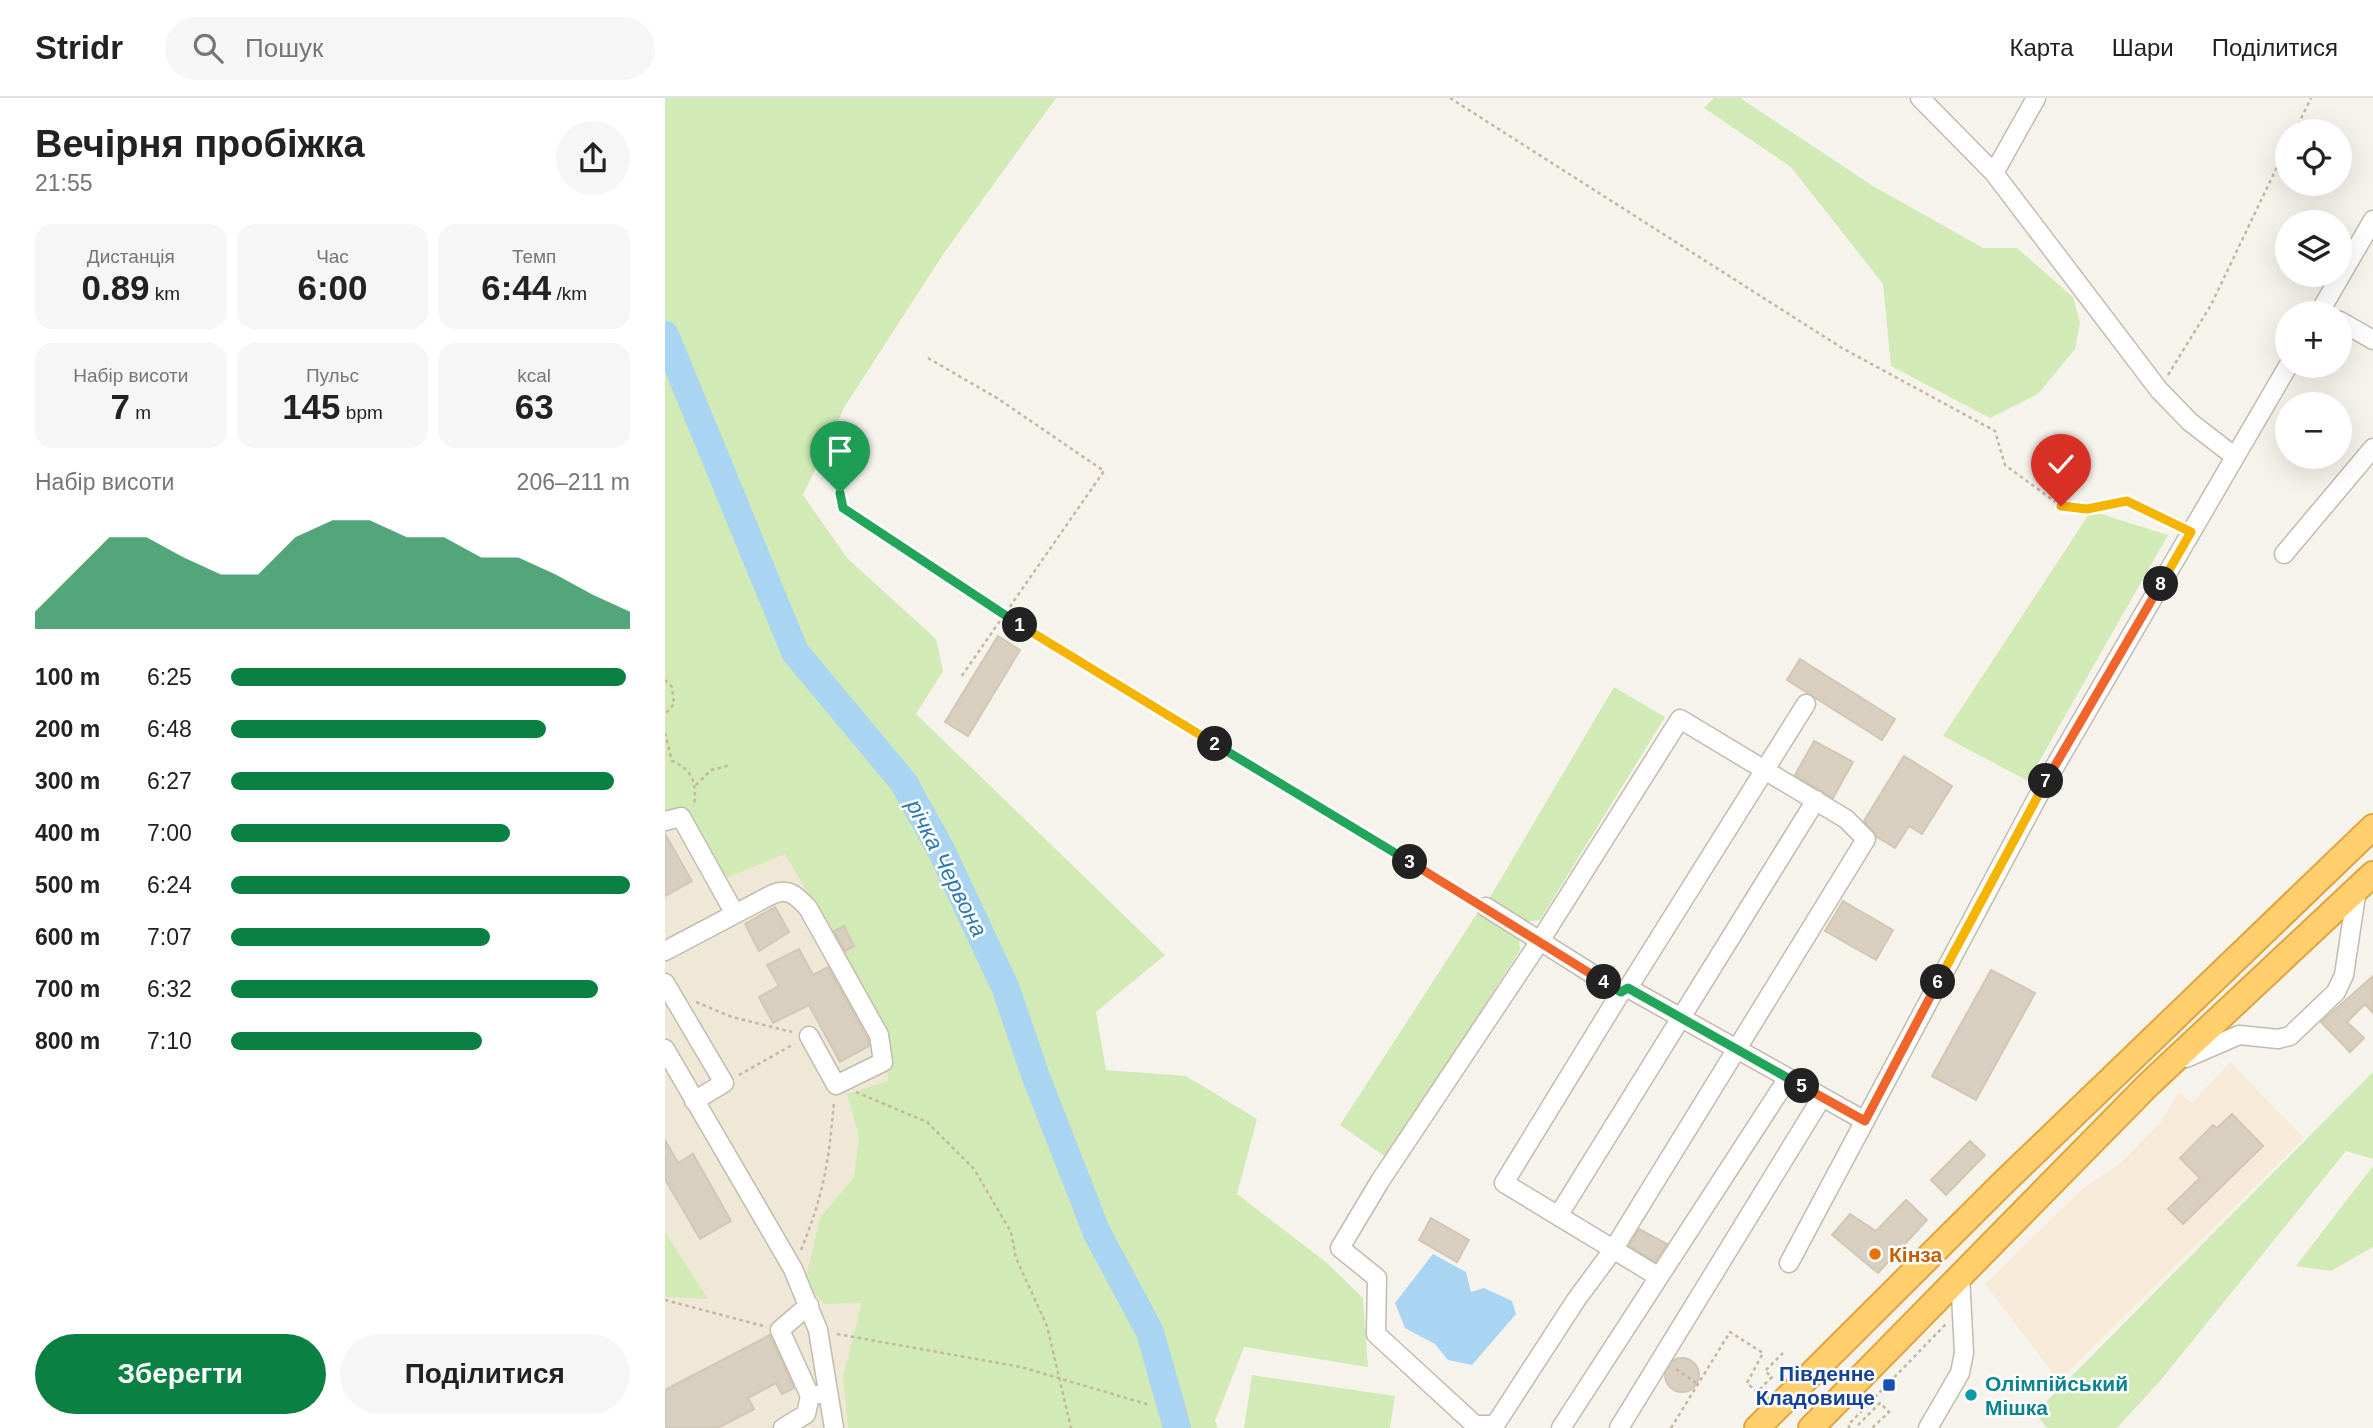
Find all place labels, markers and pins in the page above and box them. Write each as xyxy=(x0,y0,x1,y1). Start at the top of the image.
pin xyxy=(810,421,870,493)
pin xyxy=(2031,434,2091,506)
pin: 8 xyxy=(2143,566,2179,602)
pin: 1 xyxy=(1003,608,1037,642)
pin: 2 xyxy=(1197,726,1233,762)
pin: 7 xyxy=(2029,764,2063,798)
pin: 3 xyxy=(1393,844,1427,880)
pin: 4 xyxy=(1587,964,1621,1000)
pin: 6 xyxy=(1921,964,1955,1000)
pin: 5 xyxy=(1785,1068,1819,1104)
place label: Кінза xyxy=(1889,1243,1942,1266)
marker: Кінза xyxy=(1867,1246,1883,1262)
place label: Південне Кладовище xyxy=(1756,1362,1875,1409)
place label: Олімпійський Мішка xyxy=(1985,1372,2128,1419)
marker: Південне Кладовище xyxy=(1881,1377,1897,1393)
marker: Олімпійський Мішка xyxy=(1963,1387,1979,1403)

